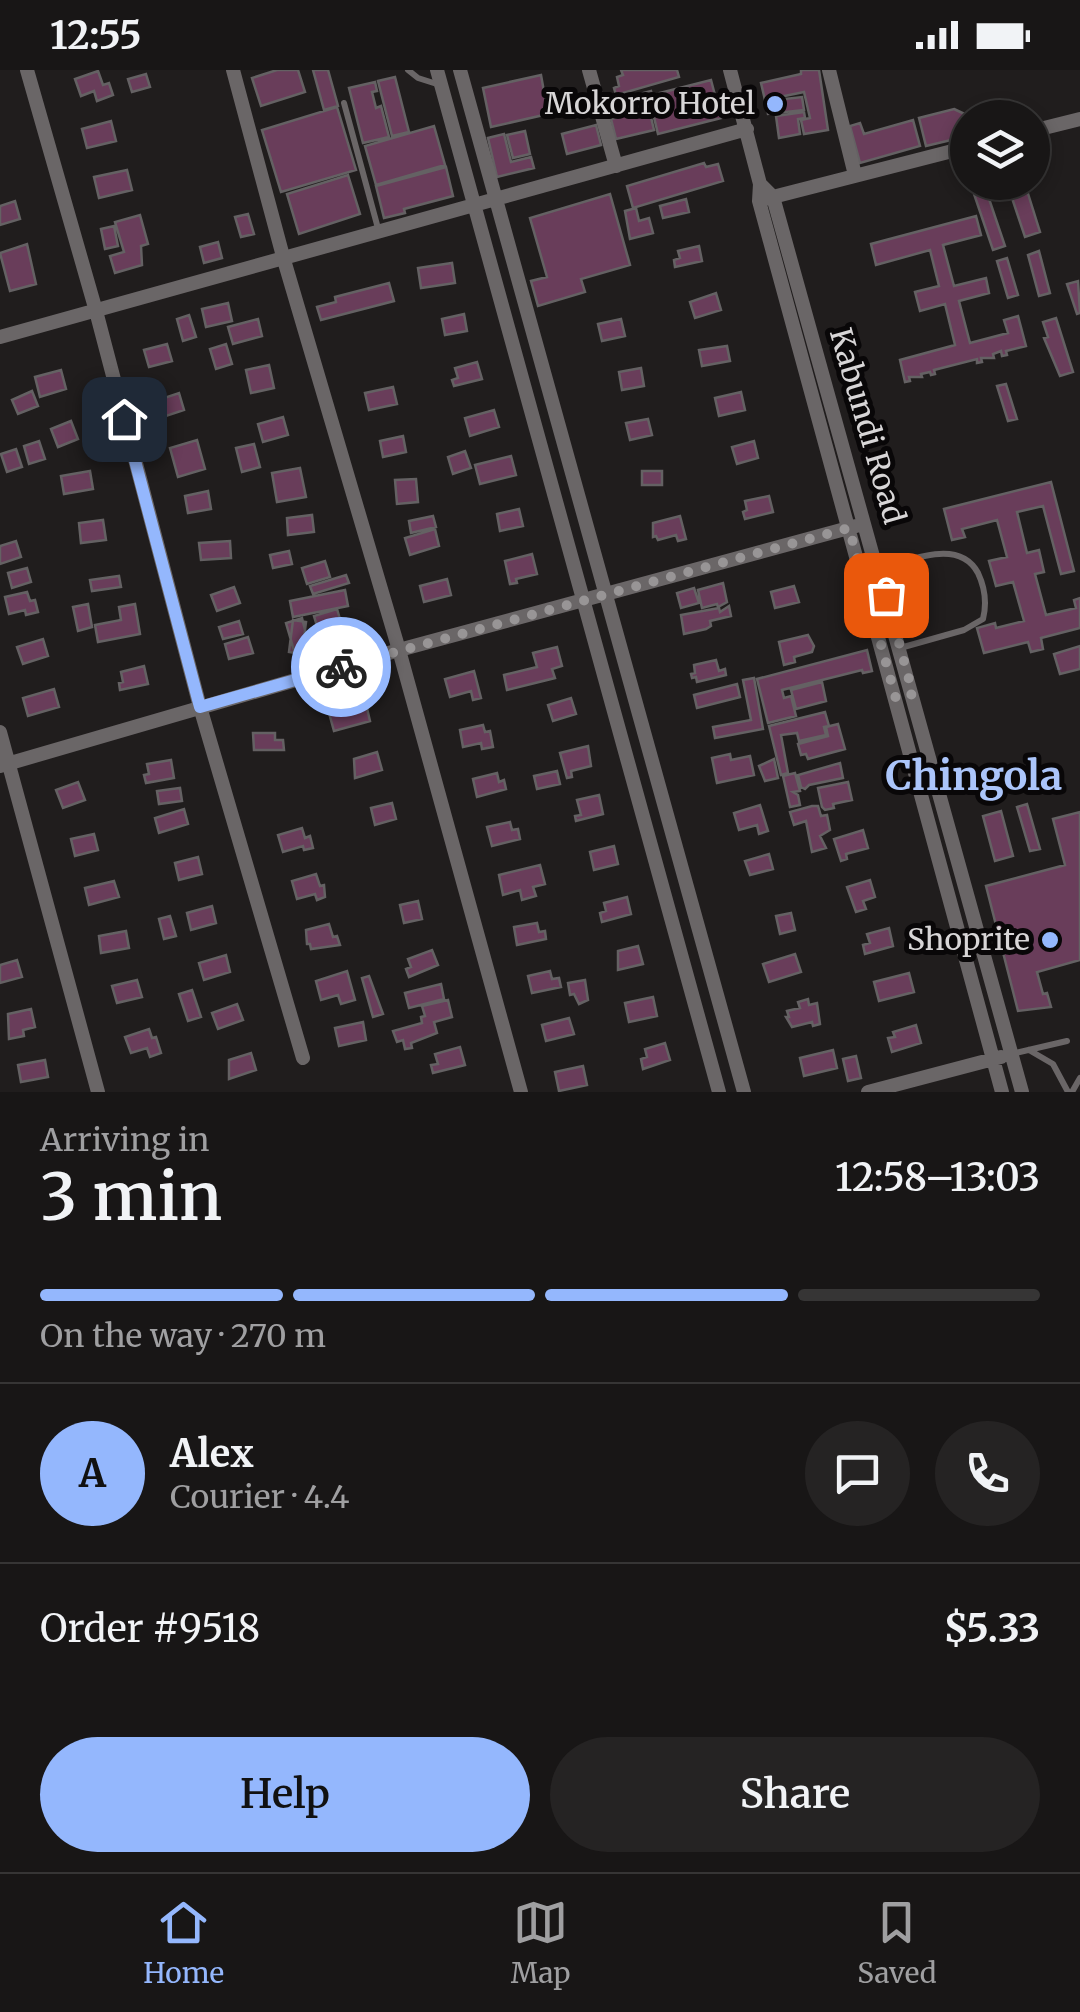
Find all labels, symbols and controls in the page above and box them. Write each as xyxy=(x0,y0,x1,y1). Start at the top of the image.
text: 12:55 xyxy=(50,12,141,59)
place label: Mokorro Hotel xyxy=(545,84,755,122)
marker: Mokorro Hotel xyxy=(764,93,786,115)
map controls xyxy=(950,100,1050,200)
button: layers xyxy=(950,100,1050,200)
street label: Kabundi Road xyxy=(822,323,914,528)
pin xyxy=(82,377,167,462)
icon: home xyxy=(97,392,152,447)
pin xyxy=(844,553,929,638)
icon: bag xyxy=(859,568,914,623)
courier xyxy=(291,617,391,717)
icon: bike xyxy=(314,640,369,695)
district label: Chingola xyxy=(886,751,1062,801)
place label: Shoprite xyxy=(907,920,1030,958)
marker: Shoprite xyxy=(1039,929,1061,951)
text: Arriving in xyxy=(40,1120,209,1160)
text: 12:58–13:03 xyxy=(835,1154,1040,1201)
text: 3 min xyxy=(40,1156,222,1238)
text: On the way · 270 m xyxy=(40,1316,326,1356)
button: chat xyxy=(805,1421,910,1526)
button: phone xyxy=(935,1421,1040,1526)
text: Alex xyxy=(170,1430,254,1477)
text: A xyxy=(79,1450,106,1497)
text: Courier · 4.4 xyxy=(170,1477,350,1517)
text: Order #9518 xyxy=(40,1605,260,1652)
text: $5.33 xyxy=(943,1605,1040,1652)
button: Help xyxy=(40,1737,530,1852)
button: Share xyxy=(550,1737,1040,1852)
tab: Home xyxy=(143,1895,224,1991)
tab: Map xyxy=(511,1895,571,1991)
tab: Saved xyxy=(857,1895,937,1991)

